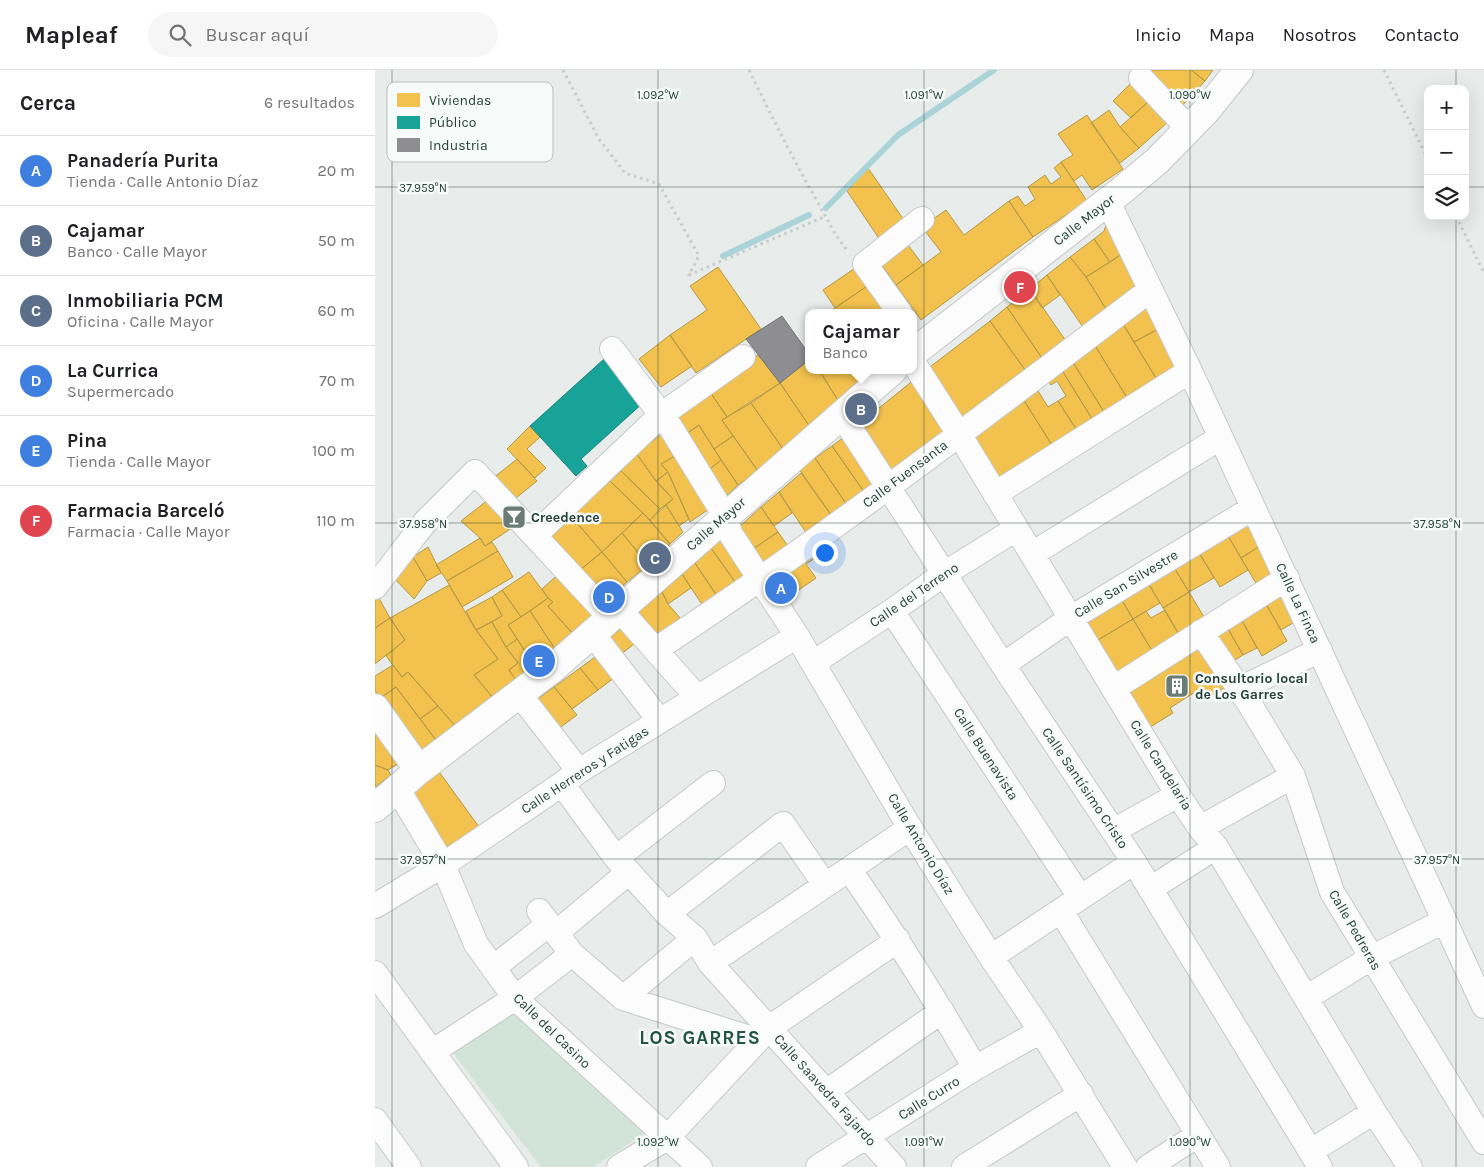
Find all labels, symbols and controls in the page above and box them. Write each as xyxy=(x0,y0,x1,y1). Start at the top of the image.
search box xyxy=(148,12,498,57)
text: Mapleaf xyxy=(25,21,118,49)
icon: search xyxy=(166,21,194,49)
text: Buscar aquí xyxy=(206,24,309,46)
text: Inicio xyxy=(1135,24,1181,46)
text: Mapa xyxy=(1209,24,1255,46)
text: Nosotros xyxy=(1283,24,1357,46)
text: Contacto xyxy=(1385,24,1459,46)
legend xyxy=(387,82,553,162)
map controls xyxy=(1424,85,1469,220)
button: + xyxy=(1424,85,1469,130)
text: 1.092°W xyxy=(637,88,679,102)
text: 1.091°W xyxy=(905,88,944,102)
text: 1.090°W xyxy=(1169,88,1211,102)
text: Cerca xyxy=(20,91,76,115)
text: Viviendas xyxy=(429,92,491,109)
text: 6 resultados xyxy=(264,93,355,112)
text: Público xyxy=(429,114,477,131)
button: − xyxy=(1424,130,1469,175)
text: Industria xyxy=(429,137,488,154)
text: Panadería Purita xyxy=(67,150,219,172)
text: A xyxy=(31,161,41,180)
text: 20 m xyxy=(317,161,355,180)
text: Tienda · Calle Antonio Díaz xyxy=(67,172,258,191)
button: layers xyxy=(1424,175,1469,220)
text: 37.959°N xyxy=(399,181,447,195)
street label: Calle Mayor xyxy=(1050,190,1119,249)
text: Cajamar xyxy=(67,220,144,242)
text: B xyxy=(31,231,41,250)
text: 50 m xyxy=(318,231,355,250)
text: Banco · Calle Mayor xyxy=(67,242,207,261)
pin: F xyxy=(1004,268,1036,306)
text: Inmobiliaria PCM xyxy=(67,290,224,312)
text: C xyxy=(31,301,41,320)
text: 60 m xyxy=(318,301,355,320)
popup xyxy=(805,309,917,374)
text: Oficina · Calle Mayor xyxy=(67,312,213,331)
text: Cajamar xyxy=(822,321,900,343)
text: Banco xyxy=(822,343,868,362)
text: La Currica xyxy=(67,360,159,382)
text: D xyxy=(31,371,41,390)
text: 70 m xyxy=(319,371,355,390)
text: Supermercado xyxy=(67,382,174,401)
pin: B xyxy=(845,390,877,428)
text: Pina xyxy=(67,430,107,452)
street label: Calle Fuensanta xyxy=(859,436,951,512)
text: E xyxy=(31,441,41,460)
text: 100 m xyxy=(312,441,355,460)
text: Tienda · Calle Mayor xyxy=(67,452,210,471)
street label: Calle Mayor xyxy=(683,493,750,555)
text: Farmacia Barceló xyxy=(67,500,224,522)
bar icon: Creedence xyxy=(501,504,527,530)
place label: Creedence xyxy=(531,509,600,526)
text: F xyxy=(32,511,40,530)
text: 110 m xyxy=(316,511,355,530)
text: 37.958°N xyxy=(399,517,447,531)
text: 37.958°N xyxy=(1413,517,1461,531)
text: Farmacia · Calle Mayor xyxy=(67,522,230,541)
pin: C xyxy=(639,539,671,577)
your location xyxy=(812,540,838,566)
street label: Calle San Silvestre xyxy=(1071,546,1181,622)
street label: Calle del Terreno xyxy=(866,559,962,631)
street label: Calle La Finca xyxy=(1272,560,1324,646)
pin: A xyxy=(765,569,797,607)
pin: D xyxy=(593,578,625,616)
pin: E xyxy=(523,642,555,680)
place label: Consultorio local de Los Garres xyxy=(1195,670,1308,703)
building icon: Consultorio local de Los Garres xyxy=(1164,673,1190,699)
street label: Calle Buenavista xyxy=(950,705,1022,803)
street label: Calle Candelaria xyxy=(1126,717,1196,813)
street label: Calle Herreros y Fatigas xyxy=(518,722,652,818)
street label: Calle Santísimo Cristo xyxy=(1038,724,1132,852)
street label: Calle Antonio Díaz xyxy=(884,790,958,898)
text: 37.957°N xyxy=(400,853,446,867)
text: 37.957°N xyxy=(1414,853,1460,867)
street label: Calle Pedreras xyxy=(1325,887,1385,973)
street label: Calle del Casino xyxy=(510,990,594,1072)
district label: LOS GARRES xyxy=(639,1027,761,1049)
street label: Calle Saavedra Fajardo xyxy=(770,1030,880,1150)
street label: Calle Curro xyxy=(895,1072,963,1124)
text: 1.092°W xyxy=(637,1135,679,1149)
text: 1.091°W xyxy=(905,1135,944,1149)
text: 1.090°W xyxy=(1169,1135,1211,1149)

